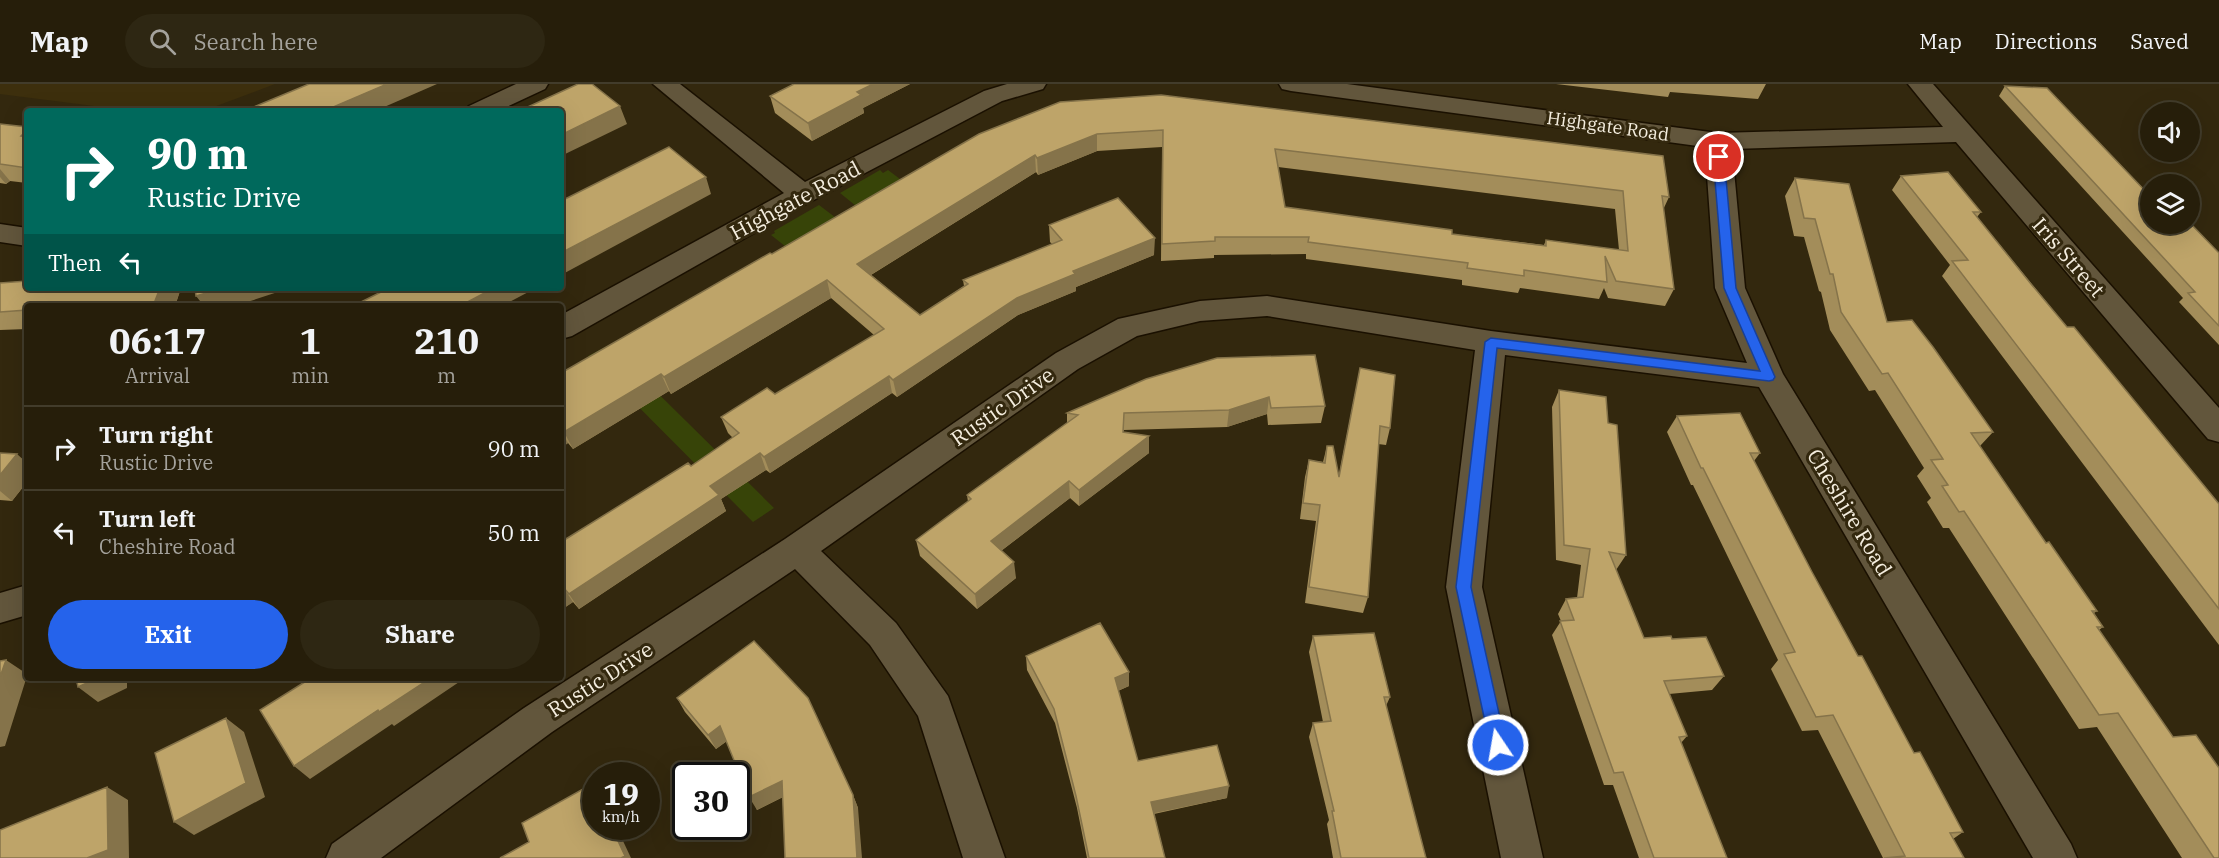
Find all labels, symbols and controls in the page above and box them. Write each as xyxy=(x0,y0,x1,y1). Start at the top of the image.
search box xyxy=(125,14,545,68)
text: Map xyxy=(30,23,89,60)
icon: search xyxy=(146,25,179,58)
text: Search here xyxy=(194,27,318,56)
text: Map xyxy=(1919,27,1962,55)
text: Directions xyxy=(1995,27,2097,55)
text: Saved xyxy=(2130,27,2189,55)
map controls xyxy=(2140,102,2200,234)
button: sound xyxy=(2140,102,2200,162)
street label: Highgate Road xyxy=(1545,106,1671,146)
text: 90 m xyxy=(147,126,248,181)
pin xyxy=(1693,131,1744,182)
icon: right xyxy=(48,132,126,210)
icon: arrive xyxy=(1702,140,1735,173)
street label: Highgate Road xyxy=(725,154,865,246)
button: layers xyxy=(2140,174,2200,234)
text: Rustic Drive xyxy=(147,179,301,214)
street label: Iris Street xyxy=(2027,211,2111,303)
icon: left xyxy=(114,246,147,279)
text: Then xyxy=(48,248,102,277)
text: 06:17 xyxy=(109,317,206,364)
text: 1 xyxy=(299,317,321,364)
text: 210 xyxy=(414,317,479,364)
street label: Rustic Drive xyxy=(945,360,1059,452)
text: Arrival xyxy=(125,362,190,389)
text: min xyxy=(291,362,329,389)
text: m xyxy=(437,362,456,389)
text: Turn right xyxy=(99,420,213,449)
icon: right xyxy=(48,432,81,465)
text: 90 m xyxy=(488,434,540,463)
street label: Cheshire Road xyxy=(1801,443,1899,581)
text: Rustic Drive xyxy=(99,449,213,476)
text: Turn left xyxy=(99,504,195,533)
icon: left xyxy=(48,516,81,549)
text: 50 m xyxy=(488,518,540,547)
text: Cheshire Road xyxy=(99,533,236,560)
button: Exit xyxy=(48,600,288,669)
button: Share xyxy=(300,600,540,669)
street label: Rustic Drive xyxy=(542,635,658,723)
position arrow xyxy=(1466,713,1530,777)
speed limit sign: 30 xyxy=(672,762,750,840)
text: 19 xyxy=(603,774,639,813)
text: km/h xyxy=(602,807,640,826)

